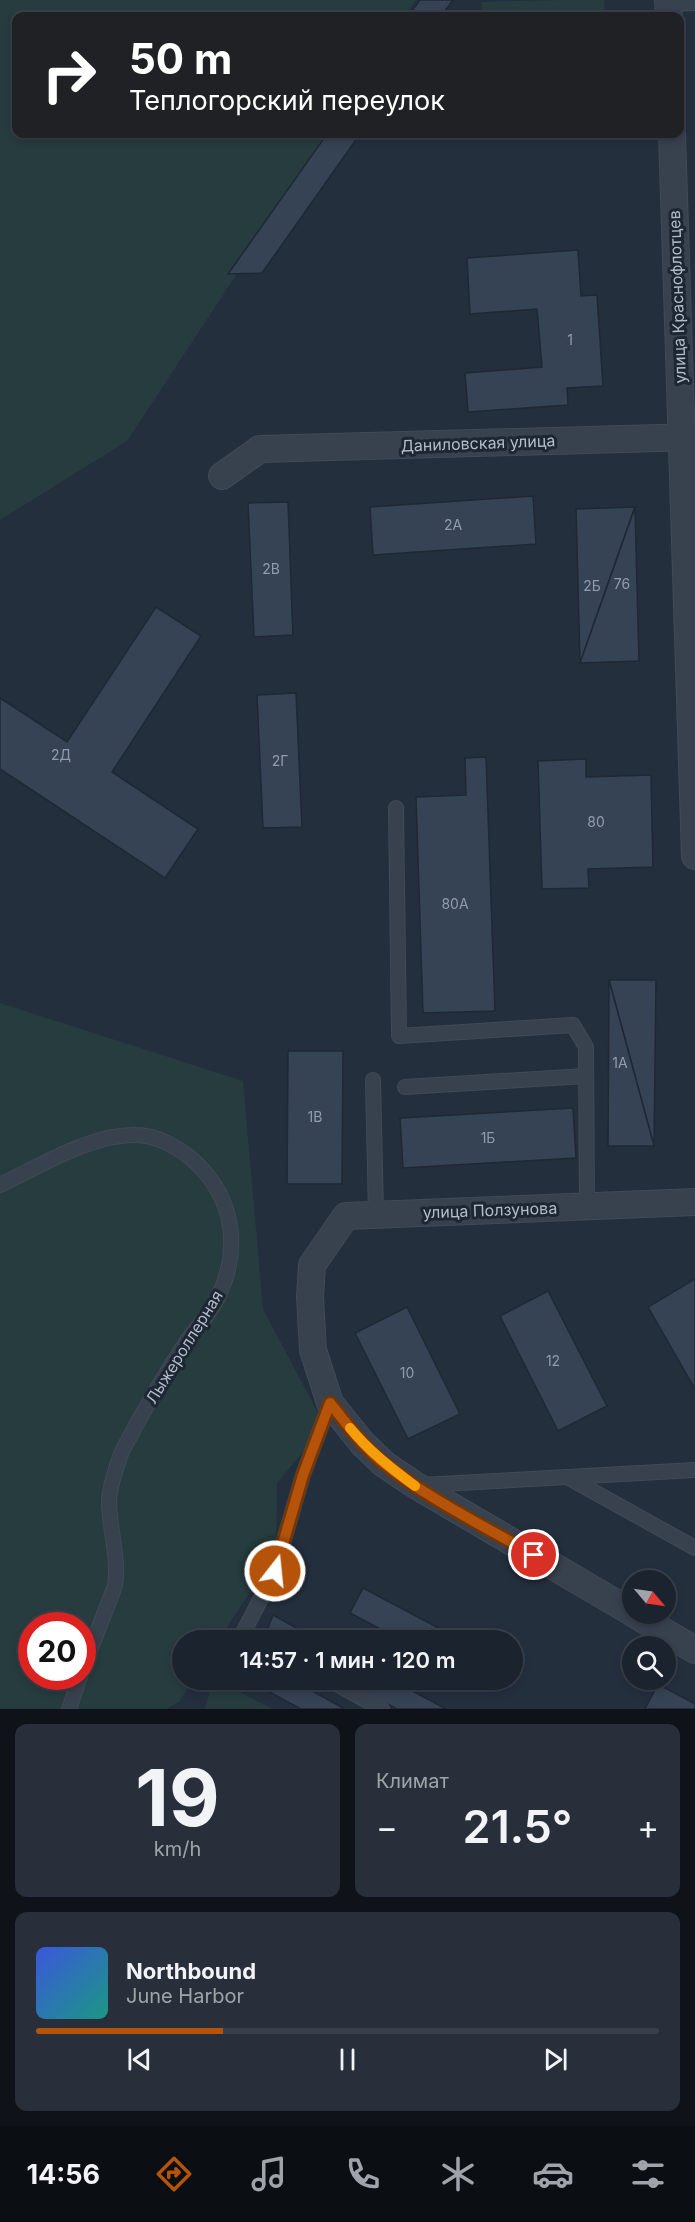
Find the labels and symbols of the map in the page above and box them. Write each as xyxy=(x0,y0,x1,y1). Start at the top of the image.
street label: улица Краснофлотцев xyxy=(664,210,690,384)
house number: 1 xyxy=(567,331,573,348)
street label: Даниловская улица xyxy=(400,430,556,456)
house number: 2А xyxy=(444,516,462,533)
house number: 2В xyxy=(262,560,280,577)
house number: 76 xyxy=(614,575,630,592)
house number: 2Б xyxy=(583,577,601,594)
house number: 2Д xyxy=(51,746,71,763)
house number: 2Г xyxy=(272,752,288,769)
house number: 80 xyxy=(587,813,605,830)
house number: 80А xyxy=(441,895,469,912)
house number: 1А xyxy=(612,1054,628,1071)
house number: 1В xyxy=(308,1108,322,1125)
house number: 1Б xyxy=(481,1129,495,1146)
street label: улица Ползунова xyxy=(422,1198,558,1222)
street label: Лыжероллерная xyxy=(141,1287,227,1407)
house number: 12 xyxy=(546,1352,560,1369)
house number: 10 xyxy=(400,1364,414,1381)
pin xyxy=(508,1529,559,1580)
position arrow xyxy=(243,1539,307,1603)
north arrow xyxy=(622,1570,676,1624)
speed limit sign: 20 xyxy=(18,1612,96,1690)

